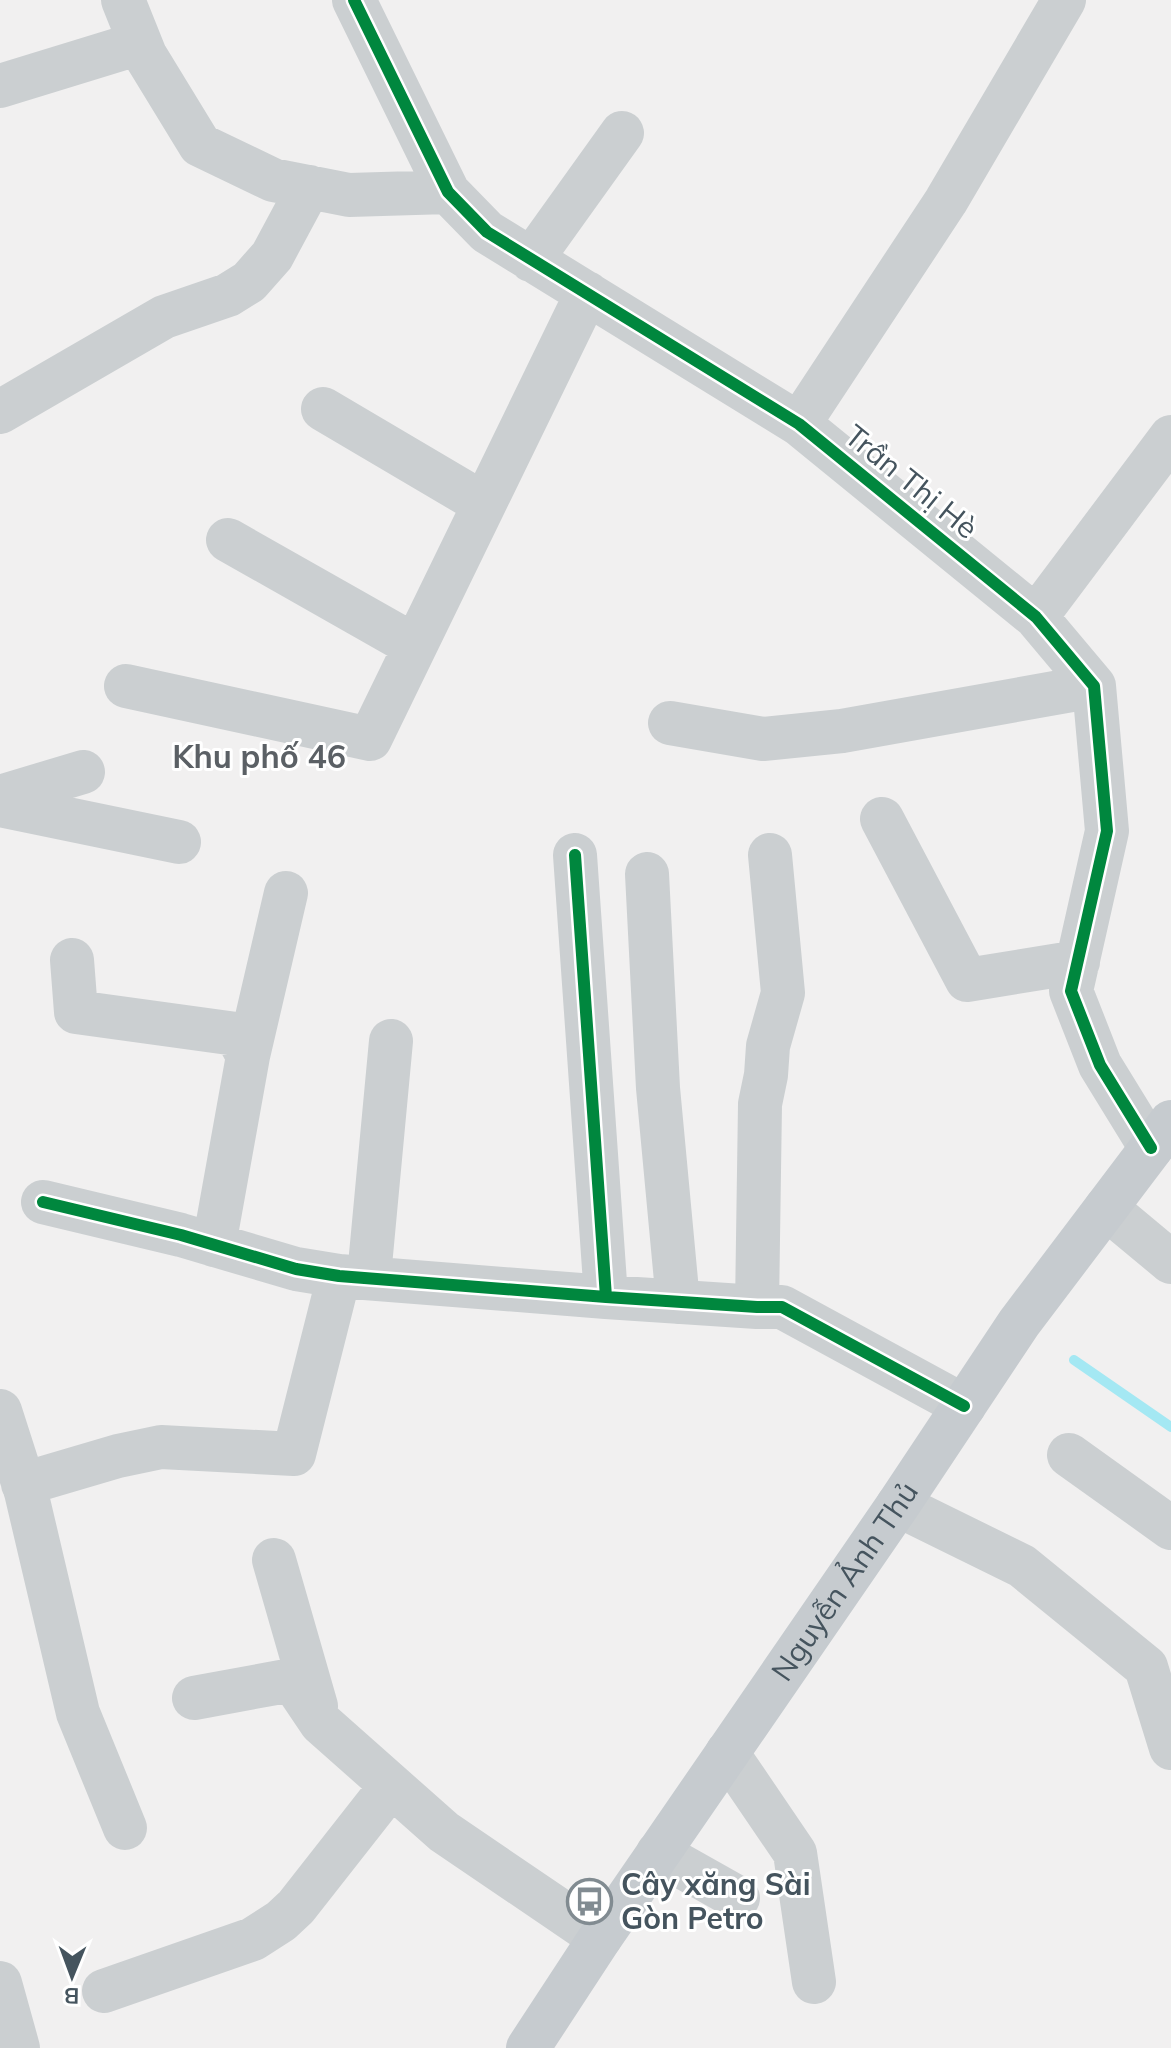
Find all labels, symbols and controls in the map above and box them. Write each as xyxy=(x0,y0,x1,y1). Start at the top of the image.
street label: Trần Thị Hè xyxy=(837,416,986,546)
district label: Khu phố 46 xyxy=(172,736,346,776)
street label: Nguyễn Ảnh Thủ xyxy=(763,1474,926,1688)
place label: Cây xăng Sài Gòn Petro xyxy=(621,1865,810,1937)
bus stop icon: Cây xăng Sài Gòn Petro xyxy=(566,1878,614,1926)
north arrow xyxy=(32,1936,112,2016)
text: B xyxy=(64,1982,79,2010)

